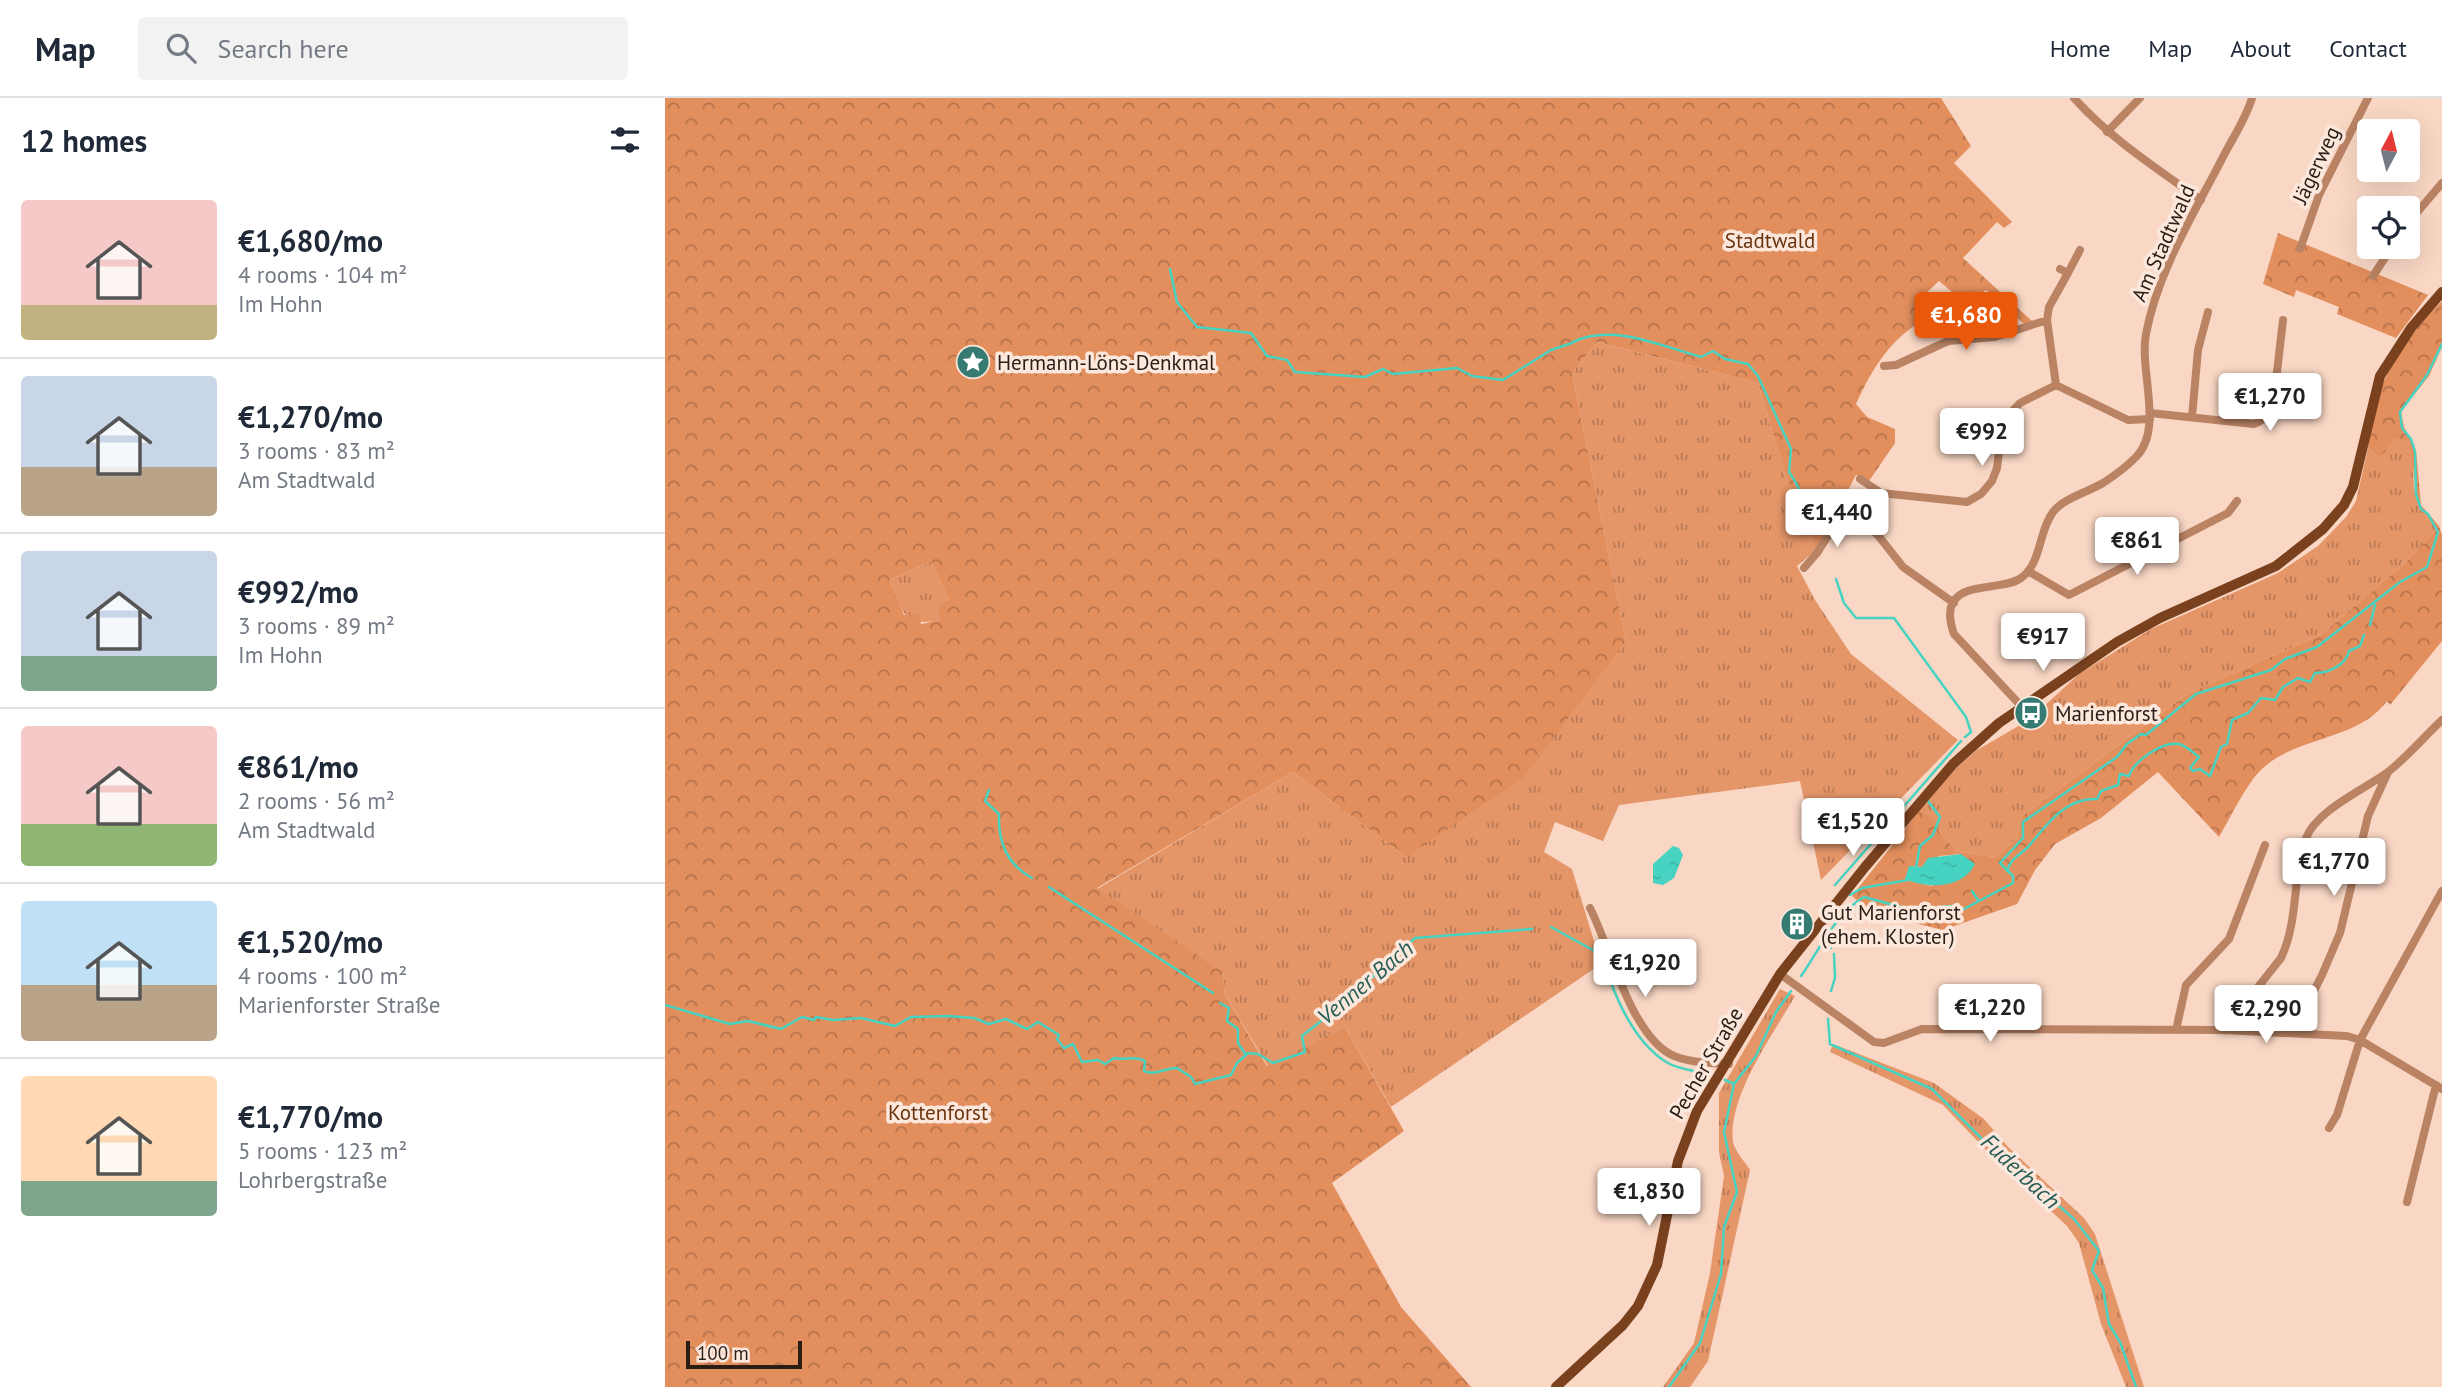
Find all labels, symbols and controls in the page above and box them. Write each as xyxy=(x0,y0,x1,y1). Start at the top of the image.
search box xyxy=(138,17,628,80)
text: Map xyxy=(35,27,96,70)
icon: search xyxy=(162,29,200,67)
text: Search here xyxy=(218,32,349,65)
text: Home xyxy=(2050,33,2110,64)
text: Map xyxy=(2148,33,2192,64)
text: About xyxy=(2230,33,2291,64)
text: Contact xyxy=(2329,33,2407,64)
north arrow xyxy=(2357,119,2420,182)
map controls xyxy=(2357,119,2420,259)
text: 12 homes xyxy=(21,121,147,160)
icon: filters xyxy=(606,121,644,159)
street label: Jägerweg xyxy=(2286,122,2346,209)
street label: Am Stadtwald xyxy=(2125,180,2201,306)
button: locate xyxy=(2357,196,2420,259)
text: €1,680/mo xyxy=(238,221,383,260)
park label: Stadtwald xyxy=(1725,227,1815,254)
icon: home xyxy=(77,228,161,312)
text: 4 rooms · 104 m² xyxy=(238,260,407,289)
text: Im Hohn xyxy=(238,289,322,318)
pin: €1,680 xyxy=(1909,292,2023,352)
text: €1,680 xyxy=(1930,300,2002,329)
place icon: Hermann-Löns-Denkmal xyxy=(954,343,992,381)
place label: Hermann-Löns-Denkmal xyxy=(997,349,1215,376)
pin: €1,270 xyxy=(2213,374,2327,433)
text: €1,270 xyxy=(2234,381,2306,410)
text: €1,270/mo xyxy=(238,397,383,436)
icon: home xyxy=(77,404,161,488)
pin: €992 xyxy=(1941,408,2023,468)
text: €992 xyxy=(1956,416,2008,445)
text: 3 rooms · 83 m² xyxy=(238,436,395,465)
text: Am Stadtwald xyxy=(238,465,375,494)
pin: €1,440 xyxy=(1780,490,1894,549)
text: €1,440 xyxy=(1801,497,1873,526)
pin: €861 xyxy=(2096,518,2178,577)
text: €861 xyxy=(2111,525,2163,554)
text: €992/mo xyxy=(238,572,359,611)
icon: home xyxy=(77,579,161,663)
text: 3 rooms · 89 m² xyxy=(238,611,395,640)
pin: €917 xyxy=(2002,614,2084,673)
text: €917 xyxy=(2017,621,2069,650)
text: Im Hohn xyxy=(238,640,322,669)
bus stop icon: Marienforst xyxy=(2012,694,2050,732)
place label: Marienforst xyxy=(2055,700,2158,727)
text: €861/mo xyxy=(238,747,359,786)
icon: home xyxy=(77,754,161,838)
text: 2 rooms · 56 m² xyxy=(238,786,395,815)
pin: €1,520 xyxy=(1796,798,1910,858)
text: €1,520 xyxy=(1817,806,1889,835)
text: Am Stadtwald xyxy=(238,815,375,844)
pin: €1,770 xyxy=(2277,838,2391,898)
text: €1,770 xyxy=(2298,846,2370,875)
place label: Gut Marienforst (ehem. Kloster) xyxy=(1821,899,1961,950)
building icon: Gut Marienforst (ehem. Kloster) xyxy=(1778,905,1816,943)
text: €1,520/mo xyxy=(238,922,383,961)
icon: home xyxy=(77,929,161,1013)
water label: Venner Bach xyxy=(1311,933,1419,1031)
pin: €1,920 xyxy=(1588,940,1702,999)
text: €1,920 xyxy=(1609,947,1681,976)
text: 4 rooms · 100 m² xyxy=(238,961,407,990)
pin: €1,220 xyxy=(1933,984,2047,1044)
pin: €2,290 xyxy=(2209,986,2323,1045)
text: Marienforster Straße xyxy=(238,990,441,1019)
text: €1,220 xyxy=(1954,992,2026,1021)
text: €2,290 xyxy=(2230,993,2302,1022)
street label: Pecher Straße xyxy=(1663,1002,1749,1124)
text: €1,770/mo xyxy=(238,1097,383,1136)
park label: Kottenforst xyxy=(888,1099,988,1126)
icon: home xyxy=(77,1104,161,1188)
water label: Fuderbach xyxy=(1975,1127,2067,1215)
text: 5 rooms · 123 m² xyxy=(238,1136,407,1165)
text: Lohrbergstraße xyxy=(238,1165,388,1194)
pin: €1,830 xyxy=(1592,1168,1706,1228)
text: €1,830 xyxy=(1613,1176,1685,1205)
scale bar xyxy=(686,1338,801,1370)
text: 100 m xyxy=(697,1341,749,1365)

